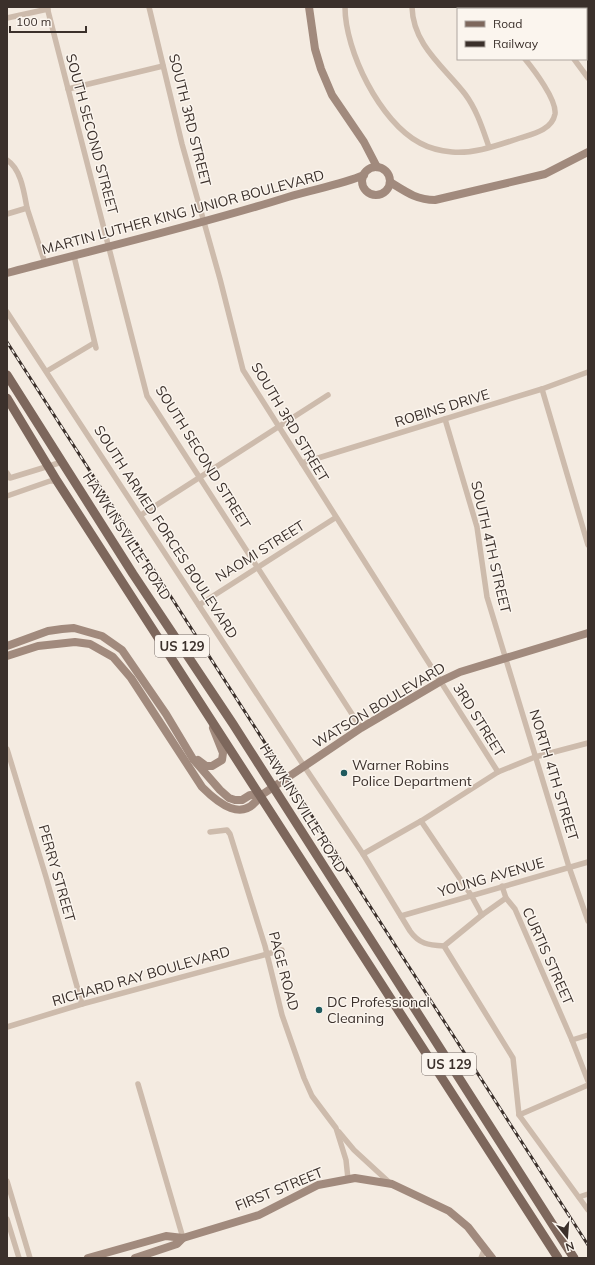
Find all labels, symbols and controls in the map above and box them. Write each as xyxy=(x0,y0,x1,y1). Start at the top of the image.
scale bar xyxy=(10,8,86,34)
legend xyxy=(457,8,587,60)
text: 100 m xyxy=(16,14,51,29)
text: Road xyxy=(493,16,522,31)
text: Railway xyxy=(493,36,539,51)
street label: SOUTH SECOND STREET xyxy=(62,52,122,217)
street label: SOUTH 3RD STREET xyxy=(165,52,215,189)
street label: MARTIN LUTHER KING JUNIOR BOULEVARD xyxy=(40,166,326,258)
street label: SOUTH 3RD STREET xyxy=(247,359,333,485)
street label: SOUTH SECOND STREET xyxy=(152,382,255,532)
street label: ROBINS DRIVE xyxy=(392,385,492,431)
street label: SOUTH ARMED FORCES BOULEVARD xyxy=(90,422,242,642)
street label: HAWKINSVILLE ROAD xyxy=(79,469,175,603)
street label: SOUTH 4TH STREET xyxy=(467,479,515,615)
street label: NAOMI STREET xyxy=(212,516,309,586)
road number: US 129 xyxy=(155,635,209,657)
street label: WATSON BOULEVARD xyxy=(309,658,449,752)
street label: 3RD STREET xyxy=(449,680,509,761)
street label: NORTH 4TH STREET xyxy=(525,707,583,843)
street label: HAWKINSVILLE ROAD xyxy=(256,740,350,876)
place label: Warner Robins Police Department xyxy=(352,756,472,790)
marker: Warner Robins Police Department xyxy=(339,768,349,778)
street label: PERRY STREET xyxy=(35,822,80,924)
street label: YOUNG AVENUE xyxy=(435,853,546,901)
street label: CURTIS STREET xyxy=(518,904,578,1008)
street label: PAGE ROAD xyxy=(265,929,303,1013)
street label: RICHARD RAY BOULEVARD xyxy=(50,942,232,1010)
place label: DC Professional Cleaning xyxy=(327,993,430,1027)
marker: DC Professional Cleaning xyxy=(314,1005,324,1015)
road number: US 129 xyxy=(422,1053,476,1075)
street label: FIRST STREET xyxy=(232,1163,326,1215)
north arrow xyxy=(547,1217,587,1257)
text: N xyxy=(564,1239,576,1254)

